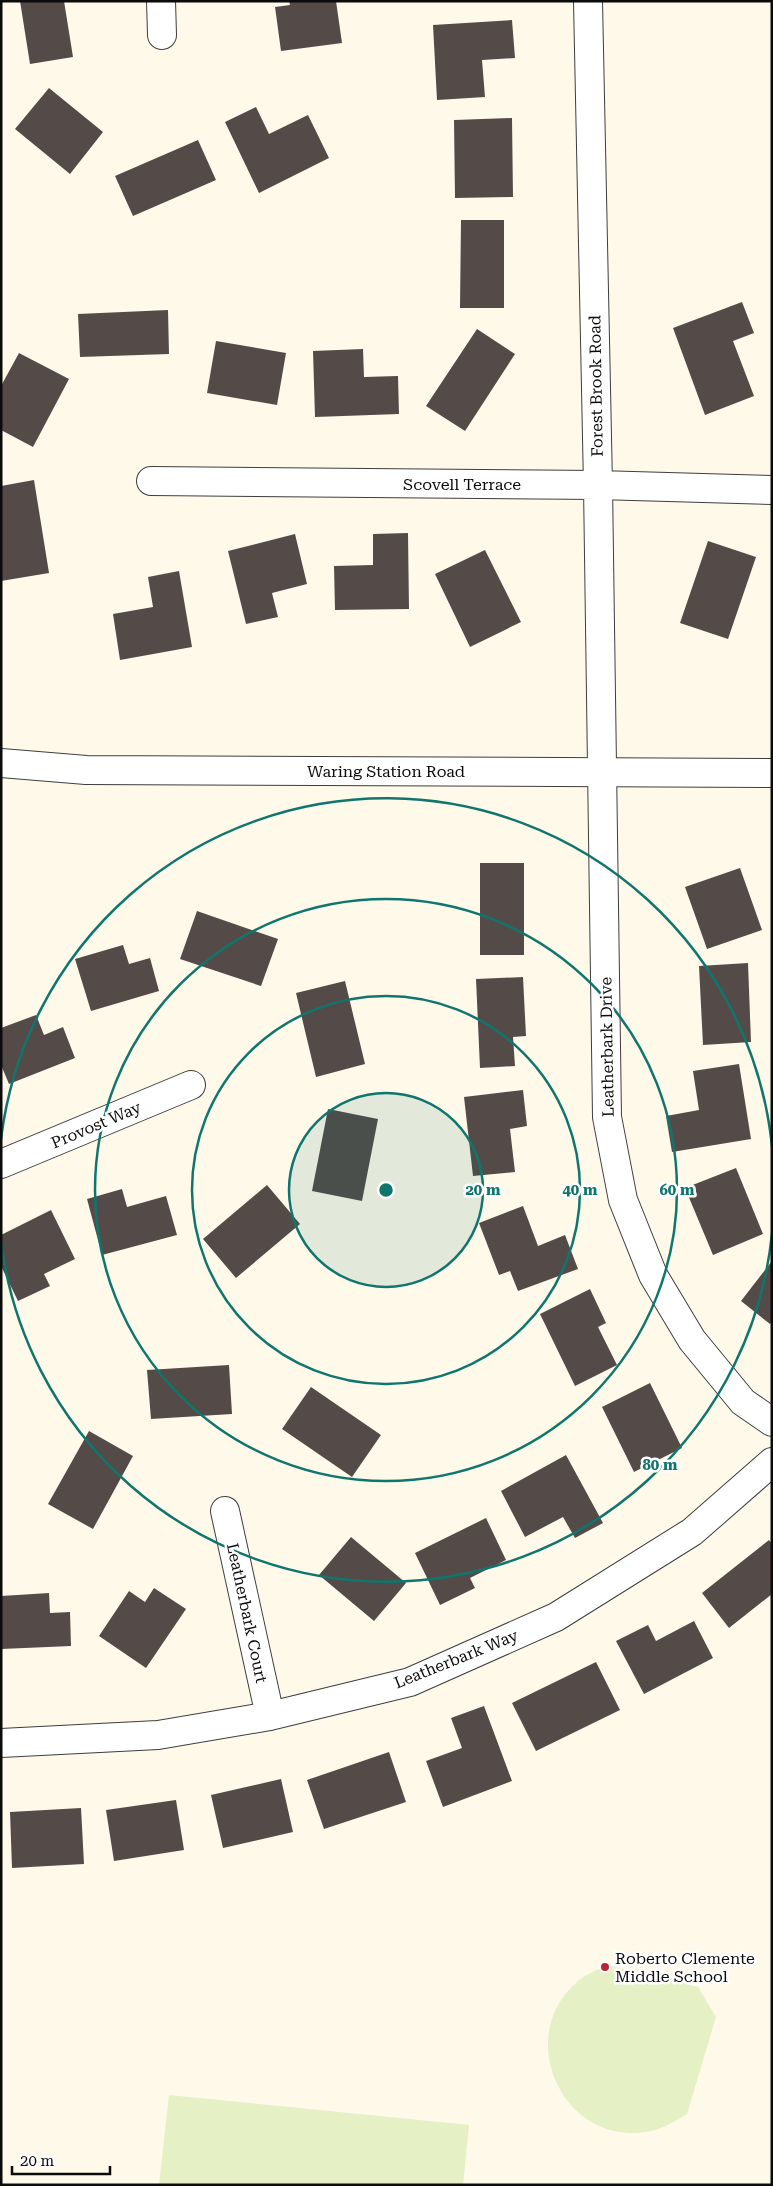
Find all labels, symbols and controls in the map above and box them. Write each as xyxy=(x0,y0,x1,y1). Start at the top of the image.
street label: Forest Brook Road xyxy=(585,315,607,457)
street label: Scovell Terrace xyxy=(403,475,521,494)
street label: Waring Station Road xyxy=(307,762,465,781)
street label: Leatherbark Drive xyxy=(596,977,618,1117)
street label: Provost Way xyxy=(48,1097,144,1152)
centre of rings xyxy=(377,1181,395,1199)
text: 20 m xyxy=(465,1181,501,1199)
text: 40 m xyxy=(562,1181,598,1199)
text: 60 m xyxy=(659,1181,695,1199)
text: 80 m xyxy=(642,1456,678,1474)
street label: Leatherbark Court xyxy=(223,1541,271,1685)
street label: Leatherbark Way xyxy=(391,1625,521,1692)
place label: Roberto Clemente Middle School xyxy=(615,1949,755,1986)
marker: Roberto Clemente Middle School xyxy=(599,1961,611,1973)
scale bar xyxy=(12,2144,110,2176)
text: 20 m xyxy=(20,2152,55,2170)

